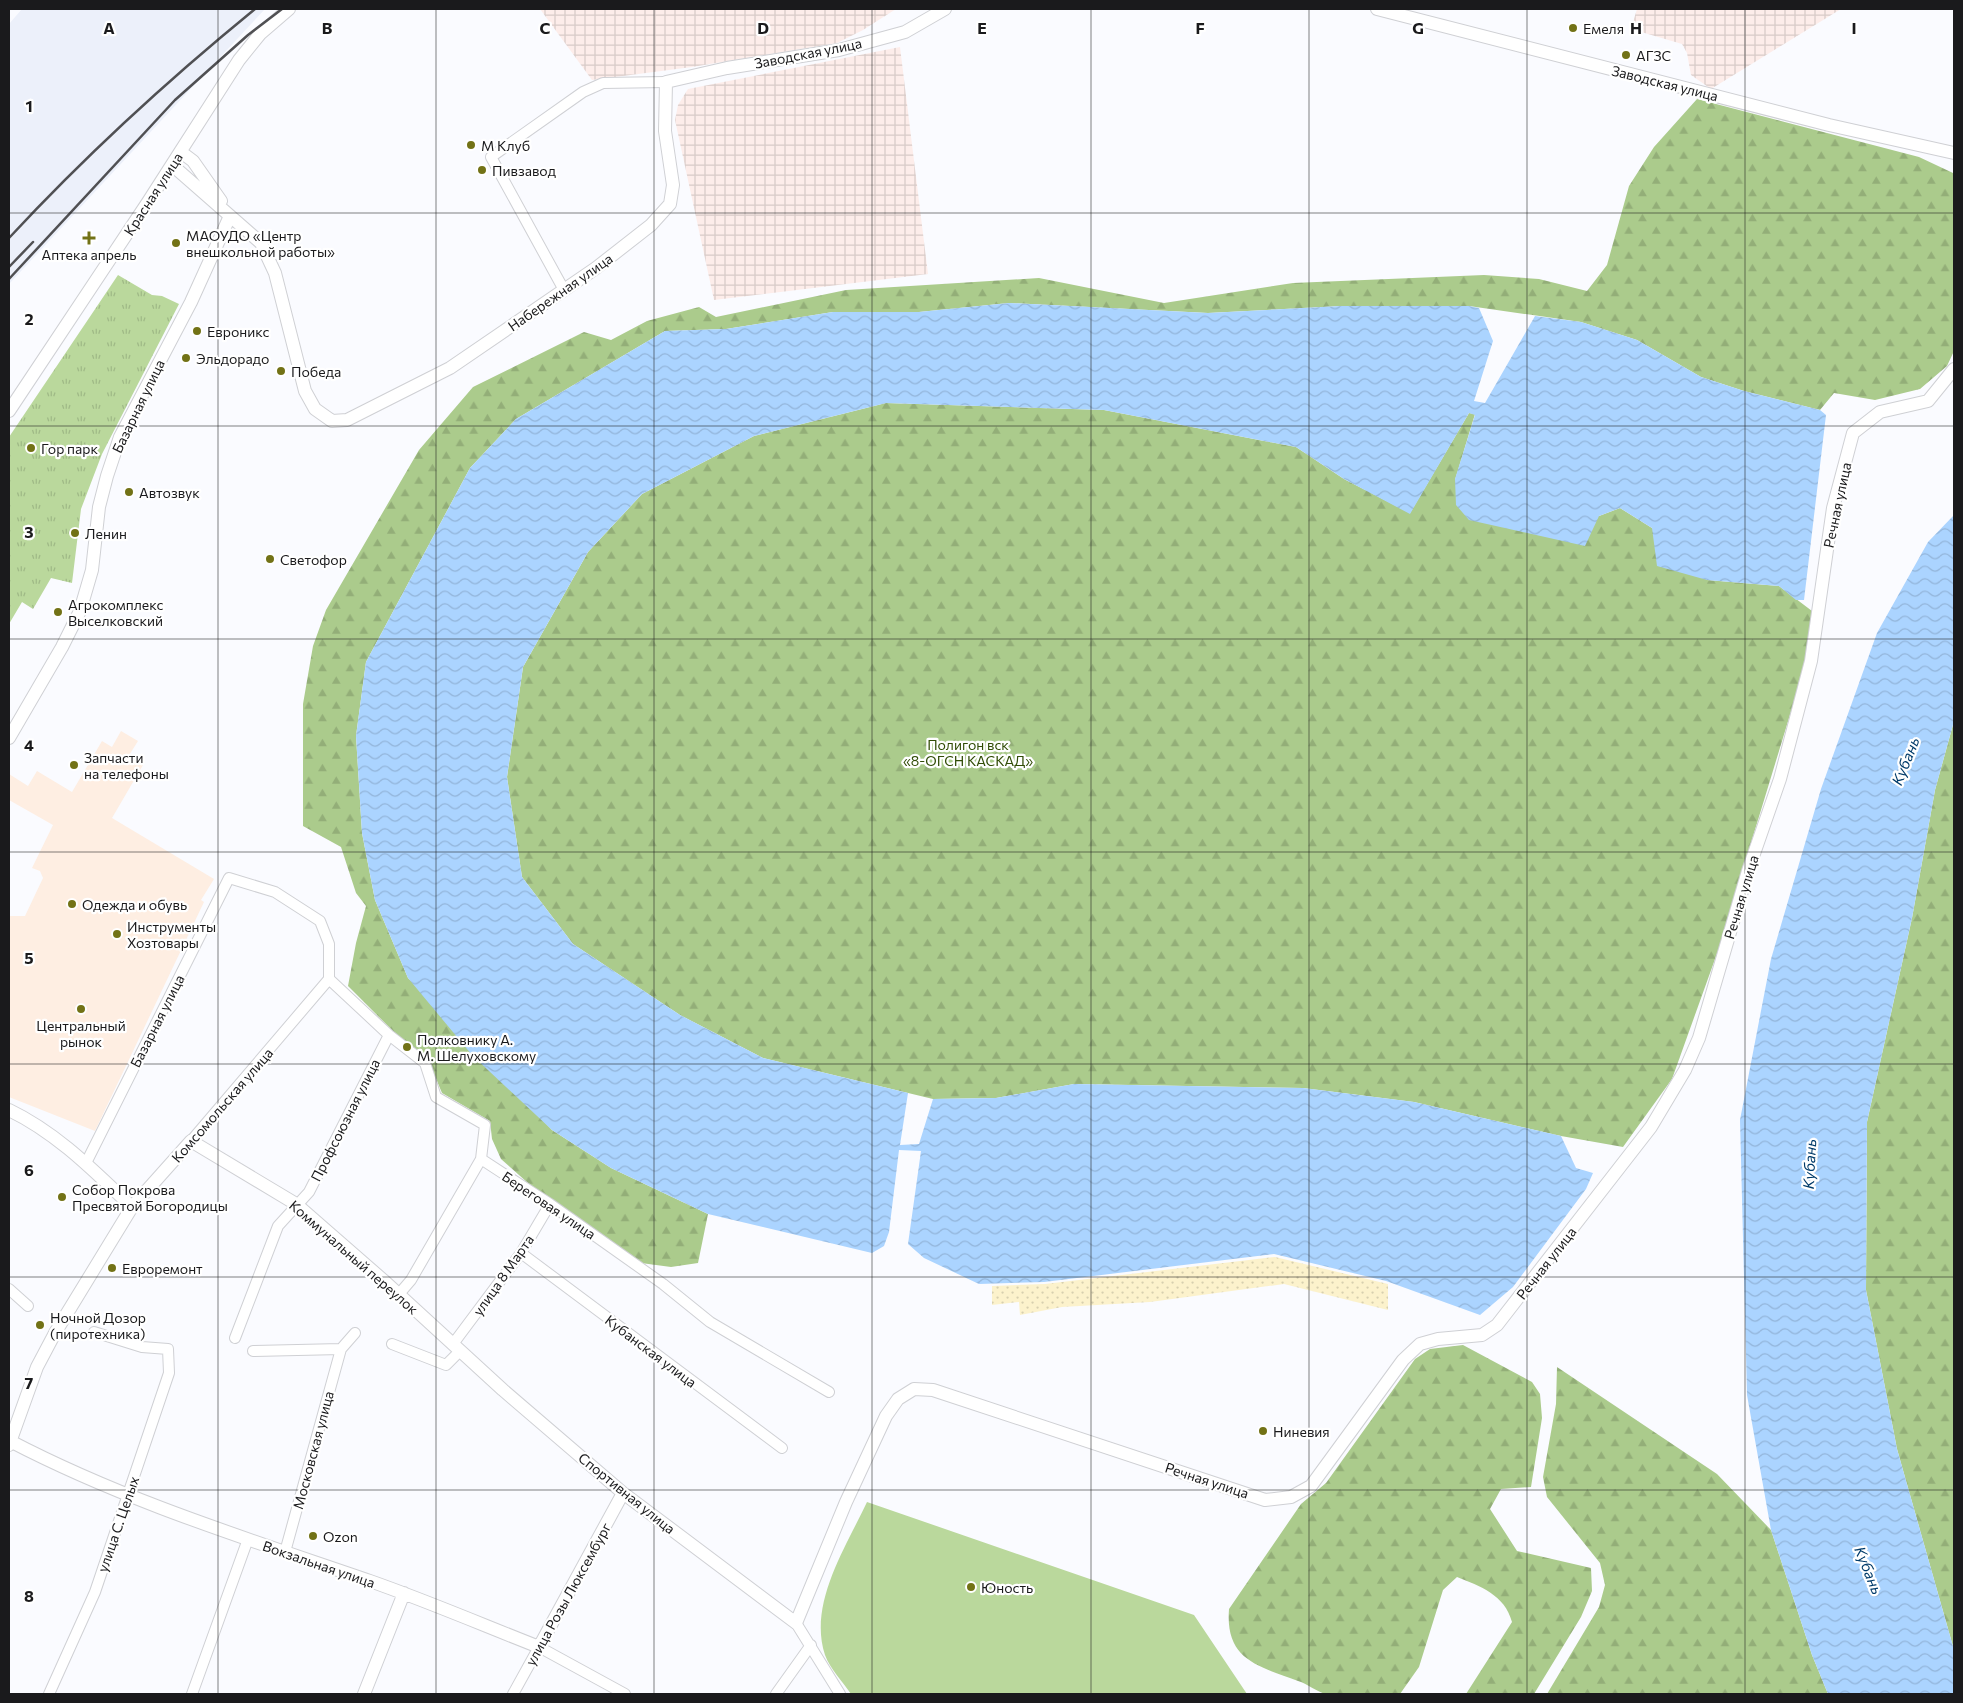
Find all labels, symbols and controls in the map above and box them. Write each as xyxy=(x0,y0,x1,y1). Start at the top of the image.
text: A xyxy=(103,18,115,37)
text: B xyxy=(322,18,333,37)
text: C xyxy=(540,18,551,37)
text: D xyxy=(757,18,769,37)
text: E xyxy=(977,18,987,37)
text: F xyxy=(1195,18,1205,37)
text: G xyxy=(1412,18,1424,37)
text: H xyxy=(1630,18,1642,37)
text: I xyxy=(1851,18,1857,37)
place label: Емеля xyxy=(1583,20,1624,37)
marker: Емеля xyxy=(1567,22,1579,34)
street label: Заводская улица xyxy=(753,34,863,72)
place label: АГЗС xyxy=(1636,47,1671,64)
marker: АГЗС xyxy=(1620,49,1632,61)
street label: Заводская улица xyxy=(1610,62,1720,104)
text: 1 xyxy=(25,96,33,115)
place label: М Клуб xyxy=(481,137,530,154)
marker: М Клуб xyxy=(465,139,477,151)
street label: Красная улица xyxy=(120,149,186,239)
place label: Пивзавод xyxy=(492,162,556,179)
marker: Пивзавод xyxy=(476,164,488,176)
place label: МАОУДО «Центр внешкольной работы» xyxy=(186,227,335,260)
marker: Аптека апрель xyxy=(83,232,95,244)
marker: МАОУДО «Центр внешкольной работы» xyxy=(170,237,182,249)
place label: Аптека апрель xyxy=(41,246,137,263)
street label: Набережная улица xyxy=(504,250,616,334)
text: 2 xyxy=(24,309,34,328)
place label: Евроникс xyxy=(207,323,269,340)
marker: Евроникс xyxy=(191,325,203,337)
place label: Эльдорадо xyxy=(196,350,269,367)
marker: Эльдорадо xyxy=(180,352,192,364)
street label: Базарная улица xyxy=(108,357,168,455)
place label: Победа xyxy=(291,363,341,380)
marker: Победа xyxy=(275,365,287,377)
place label: Гор парк xyxy=(41,440,98,457)
marker: Гор парк xyxy=(25,442,37,454)
street label: Речная улица xyxy=(1820,461,1854,549)
place label: Автозвук xyxy=(139,484,200,501)
marker: Автозвук xyxy=(123,486,135,498)
text: 3 xyxy=(24,522,34,541)
place label: Ленин xyxy=(85,525,127,542)
marker: Ленин xyxy=(69,527,81,539)
place label: Светофор xyxy=(280,551,347,568)
marker: Светофор xyxy=(264,553,276,565)
place label: Агрокомплекс Выселковский xyxy=(68,596,163,629)
marker: Агрокомплекс Выселковский xyxy=(52,606,64,618)
water label: Кубань xyxy=(1887,734,1923,788)
text: 4 xyxy=(24,735,34,754)
park label: Полигон вск «8-ОГСН КАСКАД» xyxy=(903,736,1033,769)
place label: Запчасти на телефоны xyxy=(84,749,169,782)
marker: Запчасти на телефоны xyxy=(68,759,80,771)
street label: Речная улица xyxy=(1720,853,1762,941)
place label: Одежда и обувь xyxy=(82,896,187,913)
marker: Одежда и обувь xyxy=(66,898,78,910)
place label: Инструменты Хозтовары xyxy=(127,918,216,951)
marker: Инструменты Хозтовары xyxy=(111,928,123,940)
text: 5 xyxy=(24,948,34,967)
street label: Базарная улица xyxy=(126,972,188,1070)
marker: Центральный рынок xyxy=(75,1003,87,1015)
place label: Центральный рынок xyxy=(36,1017,126,1050)
place label: Полковнику А. М. Шелуховскому xyxy=(417,1031,536,1064)
marker: Полковнику А. М. Шелуховскому xyxy=(401,1041,413,1053)
street label: Комсомольская улица xyxy=(168,1044,276,1166)
street label: Профсоюзная улица xyxy=(307,1056,383,1184)
water label: Кубань xyxy=(1799,1138,1819,1190)
text: 6 xyxy=(24,1160,34,1179)
street label: Береговая улица xyxy=(499,1167,599,1243)
place label: Собор Покрова Пресвятой Богородицы xyxy=(72,1181,228,1214)
marker: Собор Покрова Пресвятой Богородицы xyxy=(56,1191,68,1203)
street label: Коммунальный переулок xyxy=(286,1196,422,1318)
street label: Речная улица xyxy=(1513,1224,1579,1302)
street label: улица 8 Марта xyxy=(469,1231,537,1319)
place label: Евроремонт xyxy=(122,1260,203,1277)
marker: Евроремонт xyxy=(106,1262,118,1274)
place label: Ночной Дозор (пиротехника) xyxy=(50,1309,146,1342)
street label: Кубанская улица xyxy=(602,1311,700,1391)
marker: Ночной Дозор (пиротехника) xyxy=(34,1319,46,1331)
text: 7 xyxy=(25,1373,34,1392)
street label: Московская улица xyxy=(289,1389,337,1511)
place label: Ниневия xyxy=(1273,1423,1330,1440)
marker: Ниневия xyxy=(1257,1425,1269,1437)
street label: Спортивная улица xyxy=(575,1449,679,1537)
street label: Речная улица xyxy=(1163,1458,1251,1502)
street label: улица С. Целых xyxy=(94,1473,143,1574)
street label: улица Розы Люксембург xyxy=(522,1520,614,1668)
place label: Ozon xyxy=(323,1528,358,1545)
marker: Ozon xyxy=(307,1530,319,1542)
street label: Вокзальная улица xyxy=(261,1537,377,1591)
water label: Кубань xyxy=(1851,1543,1887,1597)
place label: Юность xyxy=(981,1579,1033,1596)
marker: Юность xyxy=(965,1581,977,1593)
text: 8 xyxy=(24,1586,34,1605)

